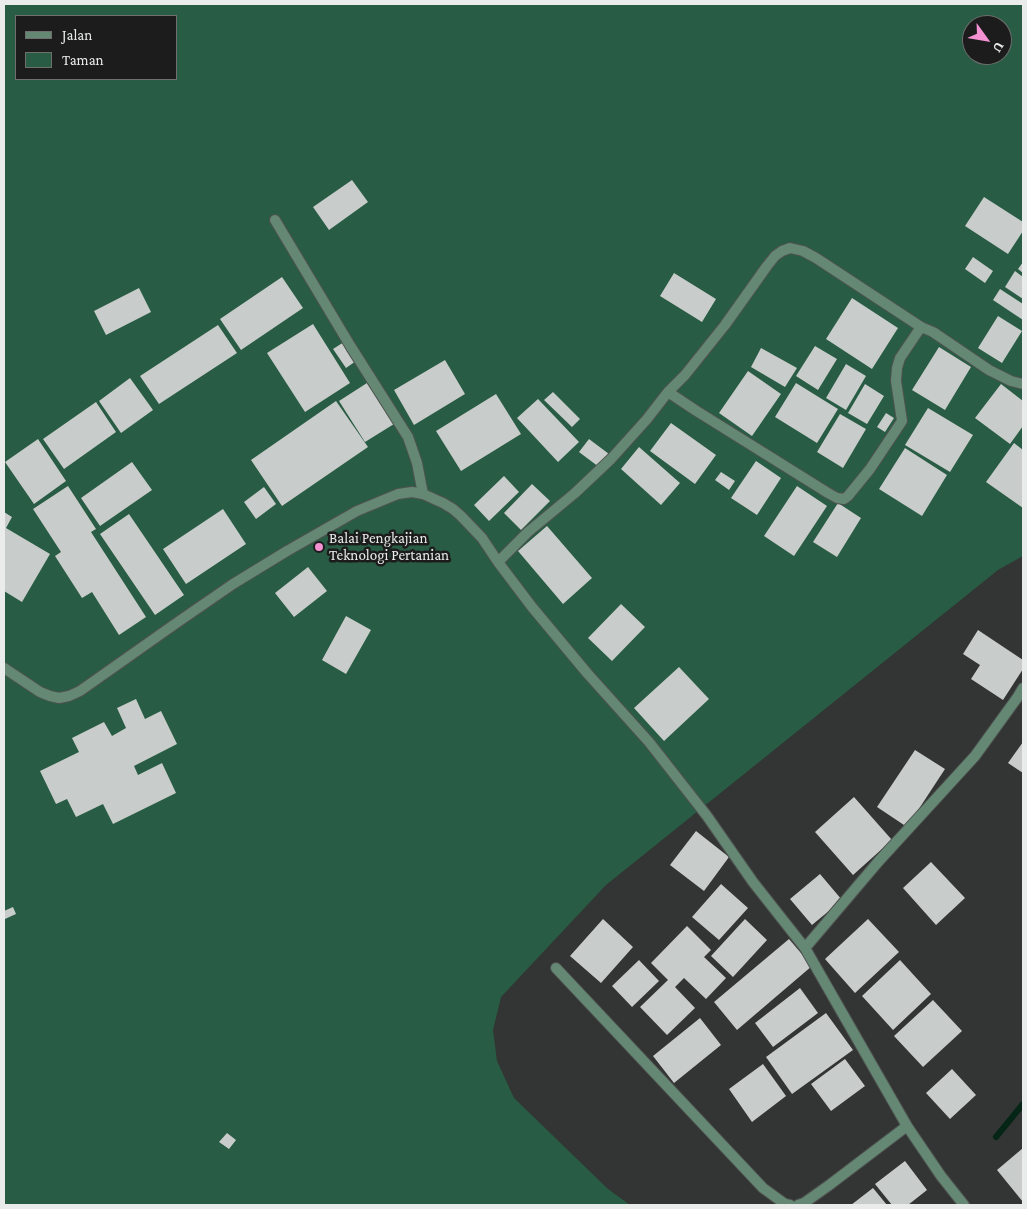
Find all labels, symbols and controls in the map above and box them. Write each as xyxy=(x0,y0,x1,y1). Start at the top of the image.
legend xyxy=(15,15,178,80)
north arrow xyxy=(962,15,1012,65)
text: Jalan xyxy=(62,27,92,43)
text: U xyxy=(990,39,1008,56)
text: Taman xyxy=(62,52,104,68)
place label: Balai Pengkajian Teknologi Pertanian xyxy=(329,529,449,564)
marker: Balai Pengkajian Teknologi Pertanian xyxy=(313,541,325,553)

